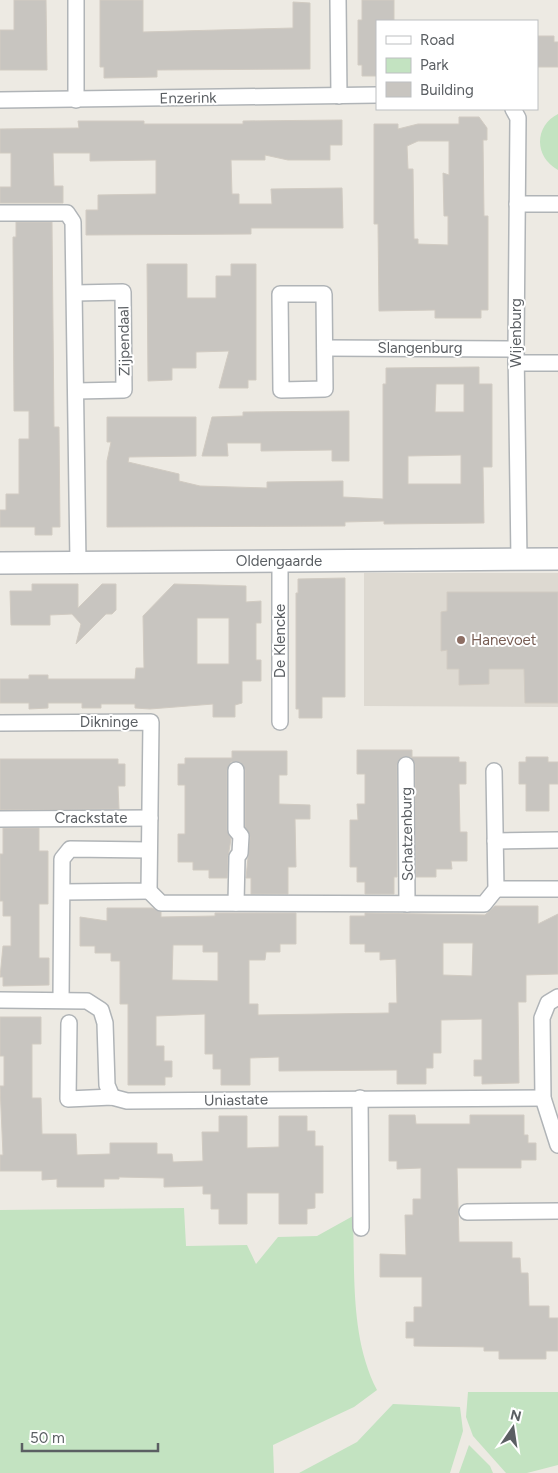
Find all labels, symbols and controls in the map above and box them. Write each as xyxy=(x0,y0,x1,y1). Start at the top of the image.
legend xyxy=(376,20,538,110)
text: Road xyxy=(420,31,455,49)
text: Park xyxy=(420,56,449,74)
text: Building xyxy=(420,81,474,99)
street label: Enzerink xyxy=(159,88,217,107)
street label: Wijenburg xyxy=(507,298,525,368)
street label: Zijpendaal xyxy=(114,306,134,376)
street label: Slangenburg xyxy=(378,339,462,357)
street label: Oldengaarde xyxy=(236,552,322,570)
street label: De Klencke xyxy=(271,604,289,678)
place label: Hanevoet xyxy=(471,631,537,649)
marker: Hanevoet xyxy=(455,634,467,646)
street label: Dikninge xyxy=(80,713,138,731)
street label: Schatzenburg xyxy=(397,787,417,881)
street label: Crackstate xyxy=(54,809,128,827)
street label: Uniastate xyxy=(204,1090,268,1110)
north arrow xyxy=(488,1403,538,1453)
text: N xyxy=(509,1406,523,1425)
scale bar xyxy=(22,1420,159,1452)
text: 50 m xyxy=(30,1429,65,1447)

